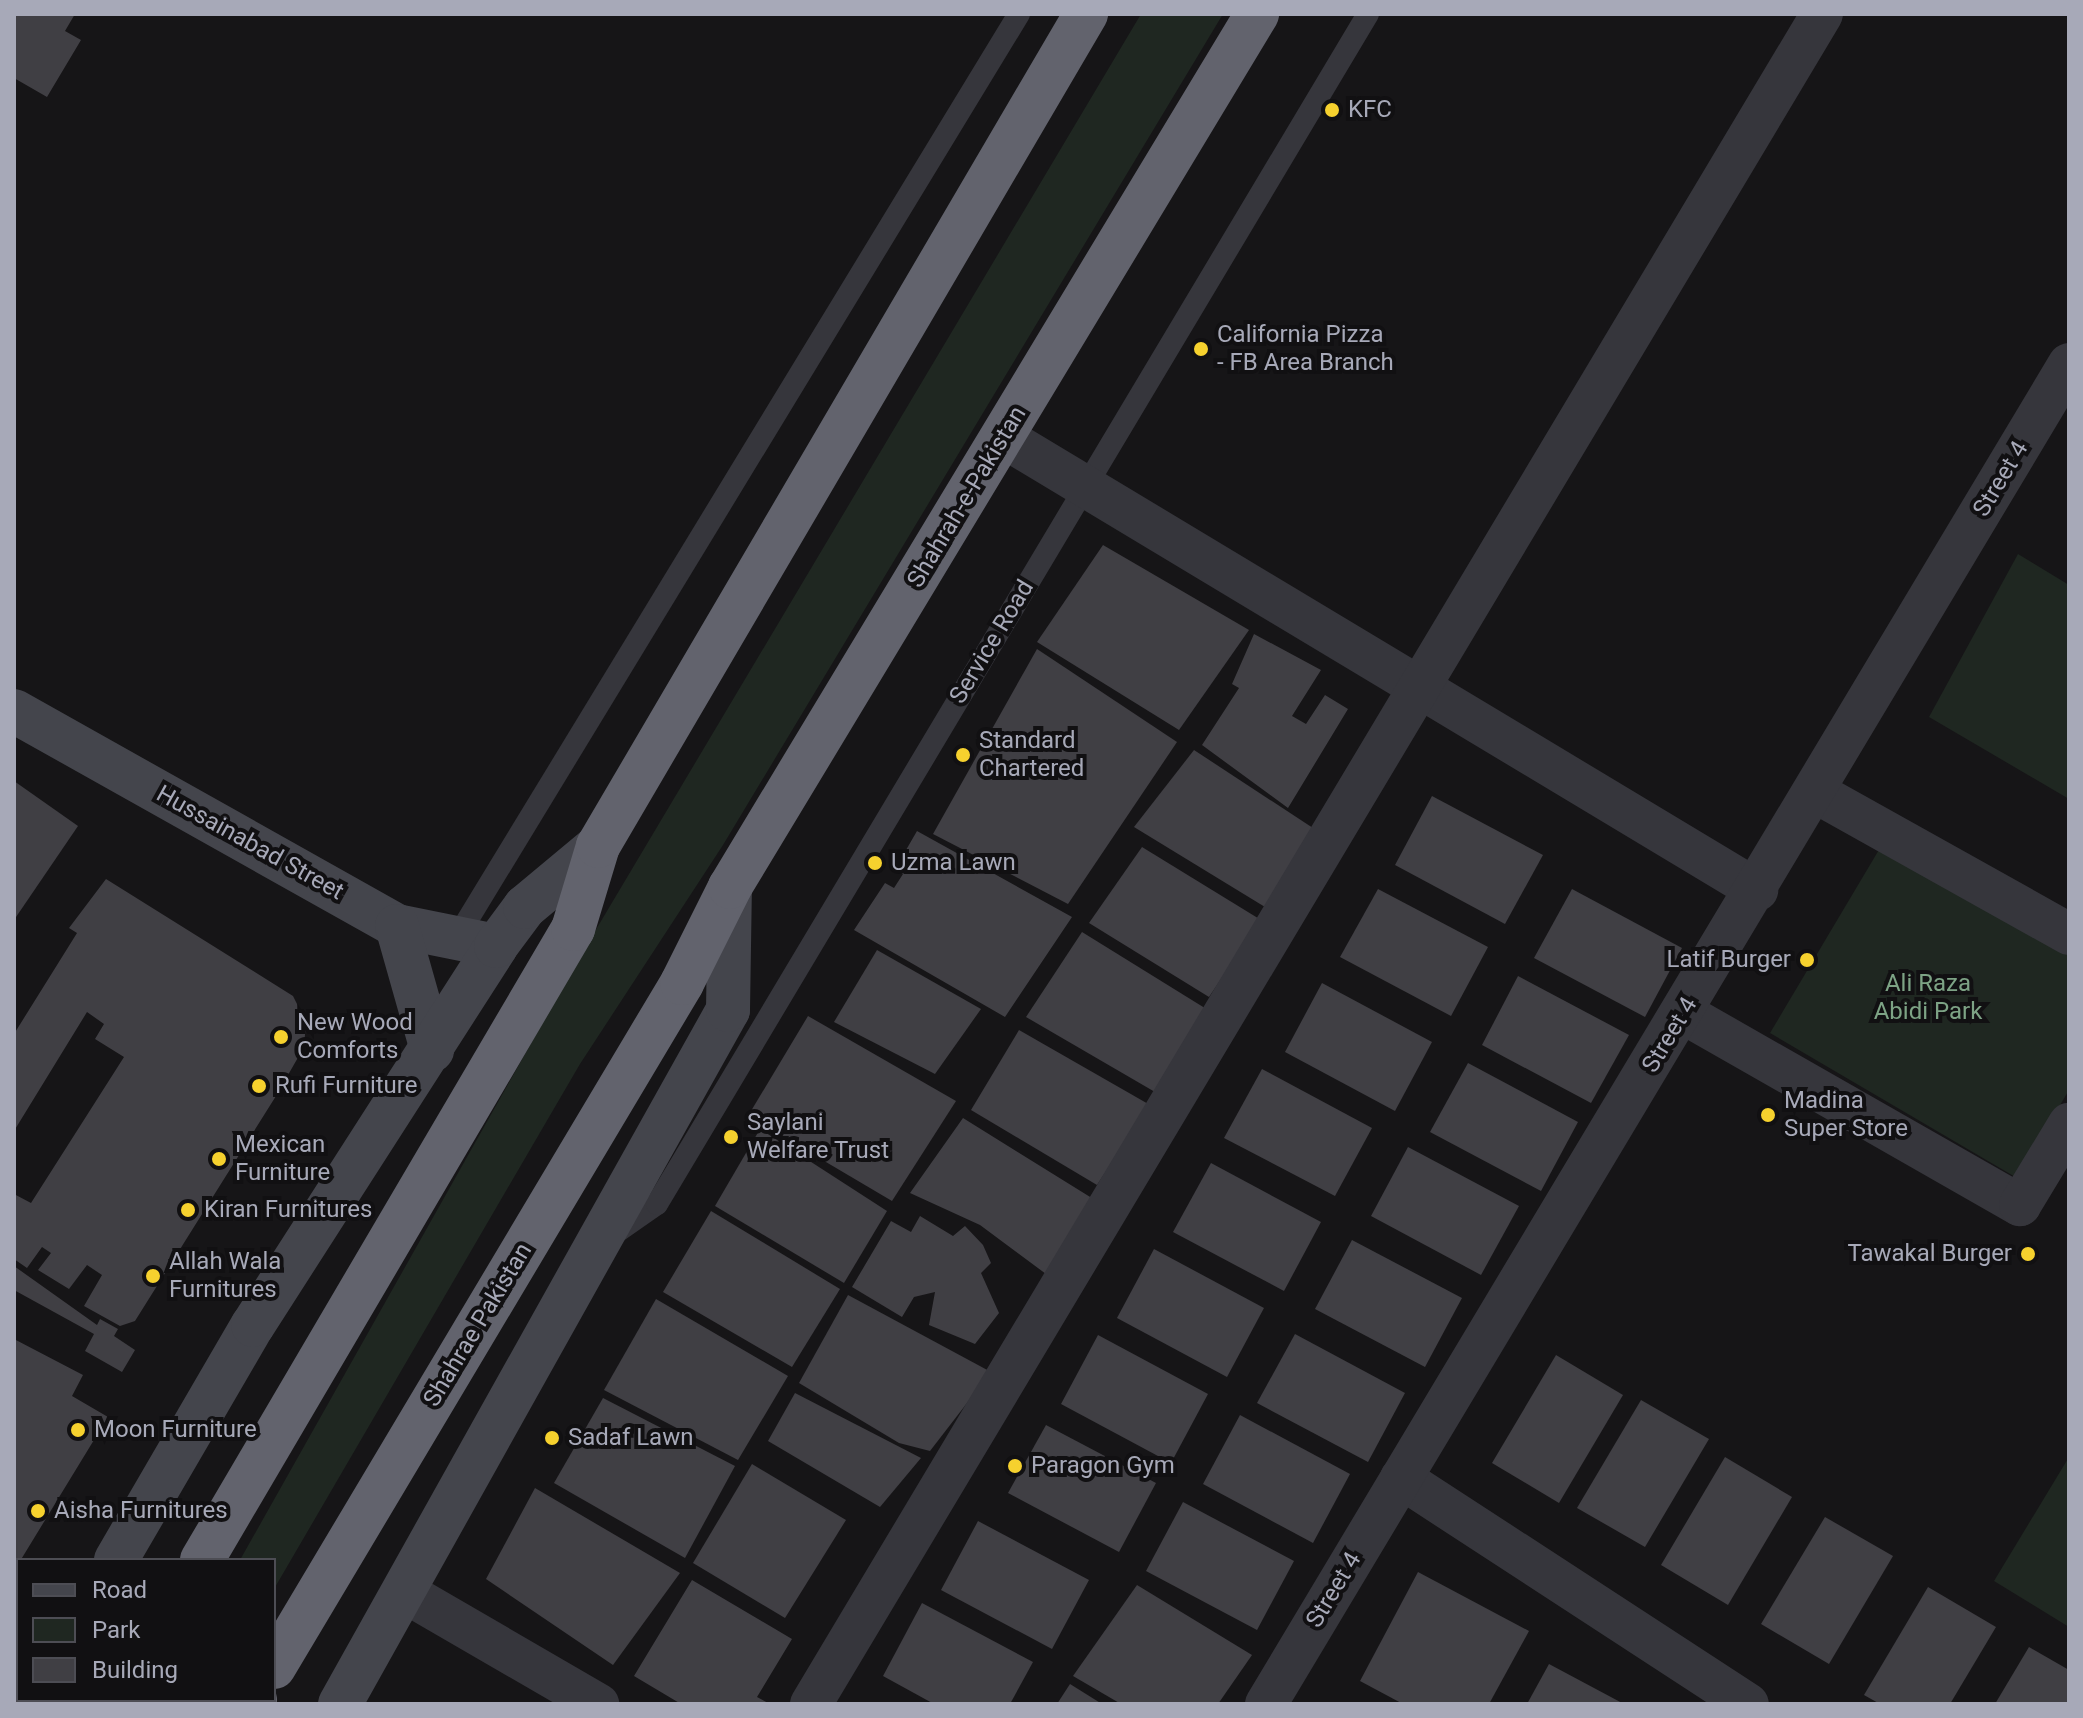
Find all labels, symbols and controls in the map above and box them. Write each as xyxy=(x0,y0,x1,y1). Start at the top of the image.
place label: KFC xyxy=(1348,96,1392,124)
marker: KFC xyxy=(1323,101,1341,119)
place label: California Pizza - FB Area Branch xyxy=(1217,321,1394,377)
marker: California Pizza - FB Area Branch xyxy=(1192,340,1210,358)
street label: Shahrah-e-Pakistan xyxy=(902,401,1032,593)
street label: Street 4 xyxy=(1967,436,2035,522)
street label: Service Road xyxy=(944,575,1040,709)
place label: Standard Chartered xyxy=(979,727,1084,783)
marker: Standard Chartered xyxy=(954,746,972,764)
street label: Hussainabad Street xyxy=(151,780,349,906)
place label: Uzma Lawn xyxy=(891,849,1016,877)
marker: Uzma Lawn xyxy=(866,854,884,872)
place label: Latif Burger xyxy=(1667,946,1791,974)
marker: Latif Burger xyxy=(1798,951,1816,969)
park label: Ali Raza Abidi Park xyxy=(1874,970,1982,1026)
street label: Street 4 xyxy=(1636,992,1704,1078)
place label: New Wood Comforts xyxy=(297,1009,413,1065)
marker: New Wood Comforts xyxy=(272,1028,290,1046)
place label: Rufi Furniture xyxy=(275,1072,417,1100)
marker: Rufi Furniture xyxy=(250,1077,268,1095)
place label: Madina Super Store xyxy=(1784,1087,1908,1143)
marker: Madina Super Store xyxy=(1759,1106,1777,1124)
place label: Saylani Welfare Trust xyxy=(747,1109,890,1165)
marker: Saylani Welfare Trust xyxy=(722,1128,740,1146)
place label: Mexican Furniture xyxy=(235,1131,330,1187)
marker: Mexican Furniture xyxy=(210,1150,228,1168)
place label: Kiran Furnitures xyxy=(204,1196,372,1224)
marker: Kiran Furnitures xyxy=(179,1201,197,1219)
street label: Shahrae Pakistan xyxy=(418,1238,538,1412)
place label: Tawakal Burger xyxy=(1847,1240,2012,1268)
marker: Tawakal Burger xyxy=(2019,1245,2037,1263)
place label: Allah Wala Furnitures xyxy=(169,1248,281,1304)
marker: Allah Wala Furnitures xyxy=(144,1267,162,1285)
place label: Moon Furniture xyxy=(94,1416,257,1444)
marker: Moon Furniture xyxy=(69,1421,87,1439)
place label: Sadaf Lawn xyxy=(568,1424,693,1452)
marker: Sadaf Lawn xyxy=(543,1429,561,1447)
place label: Paragon Gym xyxy=(1031,1452,1175,1480)
marker: Paragon Gym xyxy=(1006,1457,1024,1475)
place label: Aisha Furnitures xyxy=(54,1497,228,1525)
marker: Aisha Furnitures xyxy=(29,1502,47,1520)
street label: Street 4 xyxy=(1300,1547,1368,1633)
legend xyxy=(16,1558,276,1702)
text: Road xyxy=(92,1576,147,1604)
text: Park xyxy=(92,1616,140,1644)
text: Building xyxy=(92,1656,178,1684)

